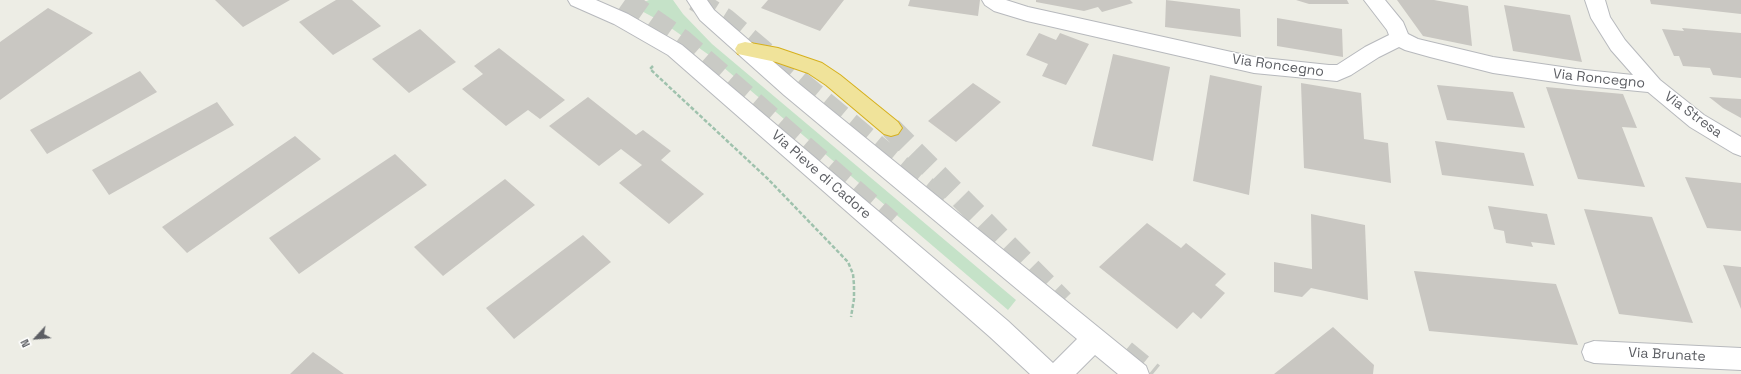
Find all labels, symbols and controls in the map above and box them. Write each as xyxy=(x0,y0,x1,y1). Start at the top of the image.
street label: Via Roncegno xyxy=(1231,51,1325,81)
street label: Via Roncegno xyxy=(1552,66,1646,92)
street label: Via Stresa xyxy=(1661,88,1725,142)
street label: Via Pieve di Cadore xyxy=(768,127,874,223)
north arrow xyxy=(16,318,56,358)
text: N xyxy=(17,337,33,350)
street label: Via Brunate xyxy=(1628,345,1706,365)

